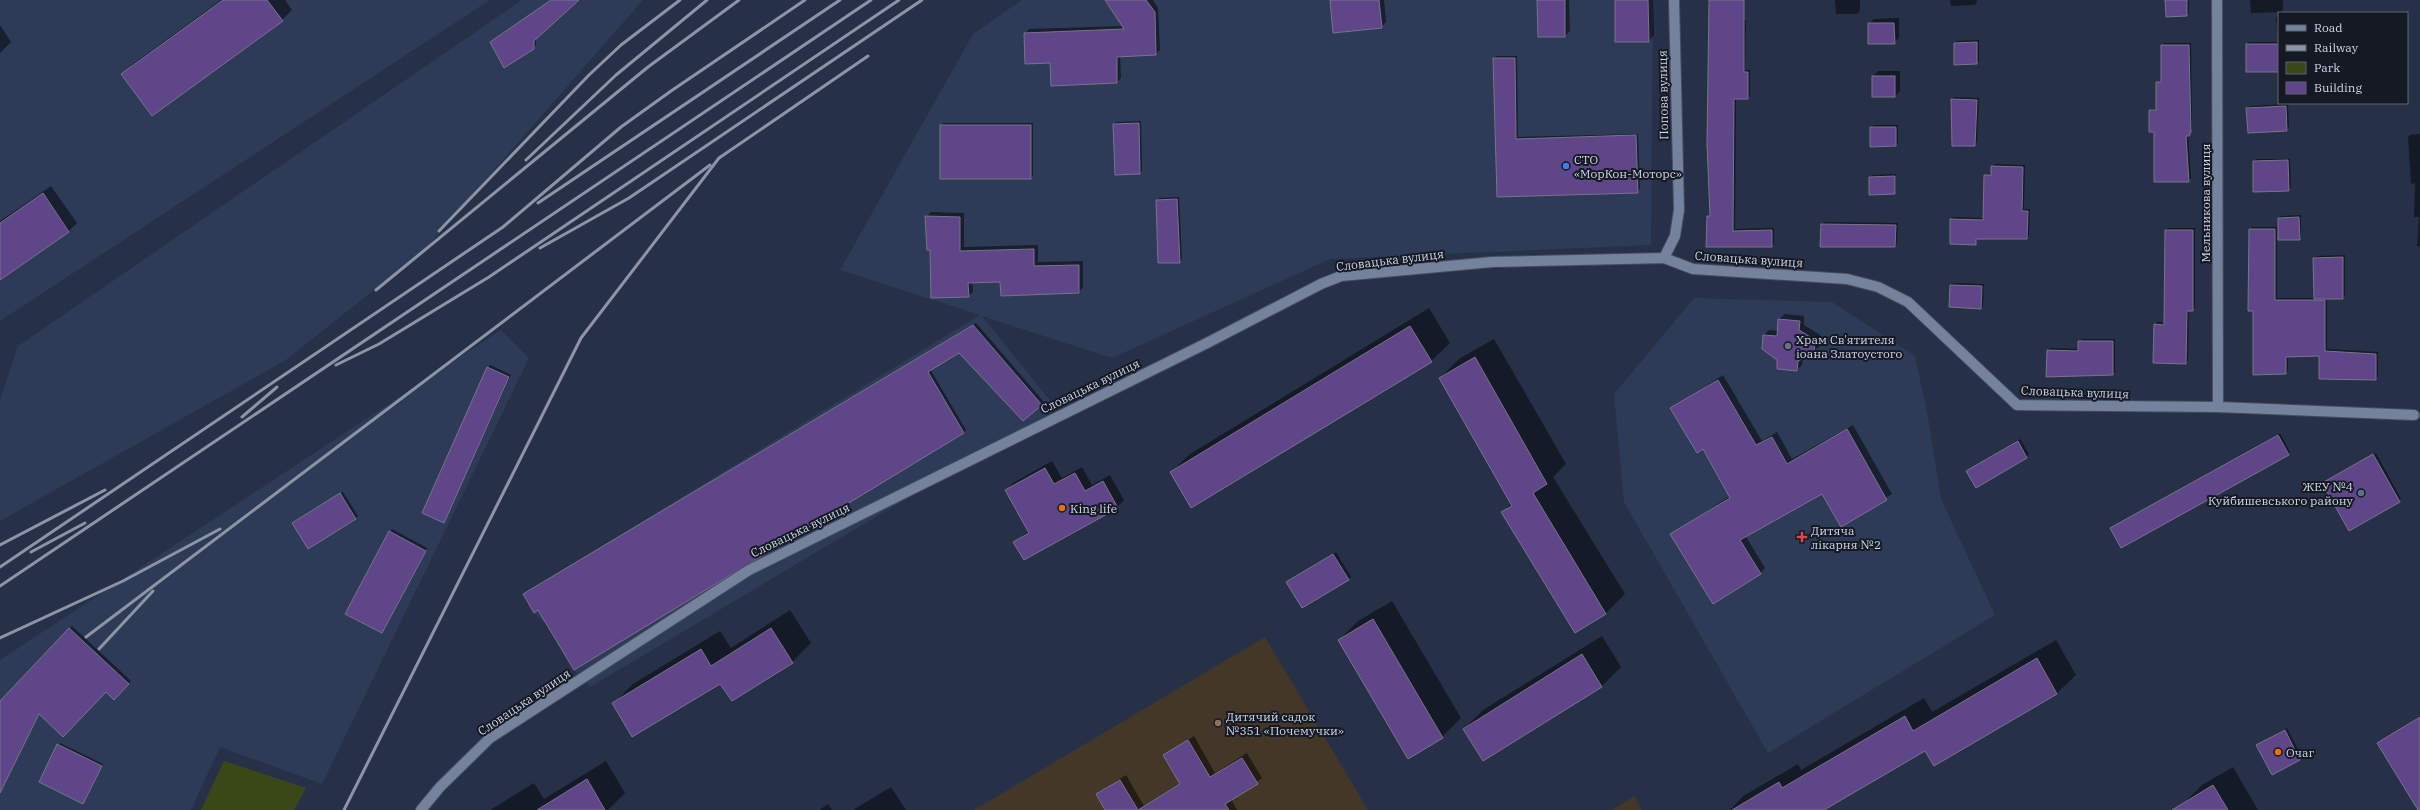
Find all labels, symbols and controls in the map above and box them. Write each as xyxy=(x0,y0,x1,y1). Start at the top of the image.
legend xyxy=(2278,12,2408,104)
text: Road xyxy=(2314,20,2343,35)
text: Railway xyxy=(2314,40,2359,55)
street label: Попова вулиця xyxy=(1655,50,1671,140)
text: Park xyxy=(2314,60,2340,75)
text: Building xyxy=(2314,80,2362,95)
street label: Мельникова вулиця xyxy=(2198,143,2213,262)
place label: СТО «МорКон-Моторс» xyxy=(1574,152,1682,181)
marker: СТО «МорКон-Моторс» xyxy=(1561,161,1571,171)
street label: Словацька вулиця xyxy=(1335,246,1445,274)
street label: Словацька вулиця xyxy=(1694,248,1804,270)
place label: Храм Св'ятителя іоана Златоустого xyxy=(1796,332,1903,361)
marker: Храм Св'ятителя іоана Златоустого xyxy=(1783,341,1793,351)
street label: Словацька вулиця xyxy=(1038,355,1142,417)
street label: Словацька вулиця xyxy=(2021,383,2130,401)
place label: ЖЕУ №4 Куйбишевського району xyxy=(2208,479,2354,508)
marker: ЖЕУ №4 Куйбишевського району xyxy=(2356,488,2366,498)
street label: Словацька вулиця xyxy=(748,499,852,561)
place label: King life xyxy=(1070,501,1117,516)
marker: King life xyxy=(1057,503,1067,513)
place label: Дитяча лікарня №2 xyxy=(1811,523,1881,552)
marker: Дитяча лікарня №2 xyxy=(1796,531,1808,543)
street label: Словацька вулиця xyxy=(475,665,573,739)
place label: Дитячий садок №351 «Почемучки» xyxy=(1226,709,1344,738)
marker: Дитячий садок №351 «Почемучки» xyxy=(1213,718,1223,728)
place label: Очаг xyxy=(2286,745,2315,760)
marker: Очаг xyxy=(2273,747,2283,757)

